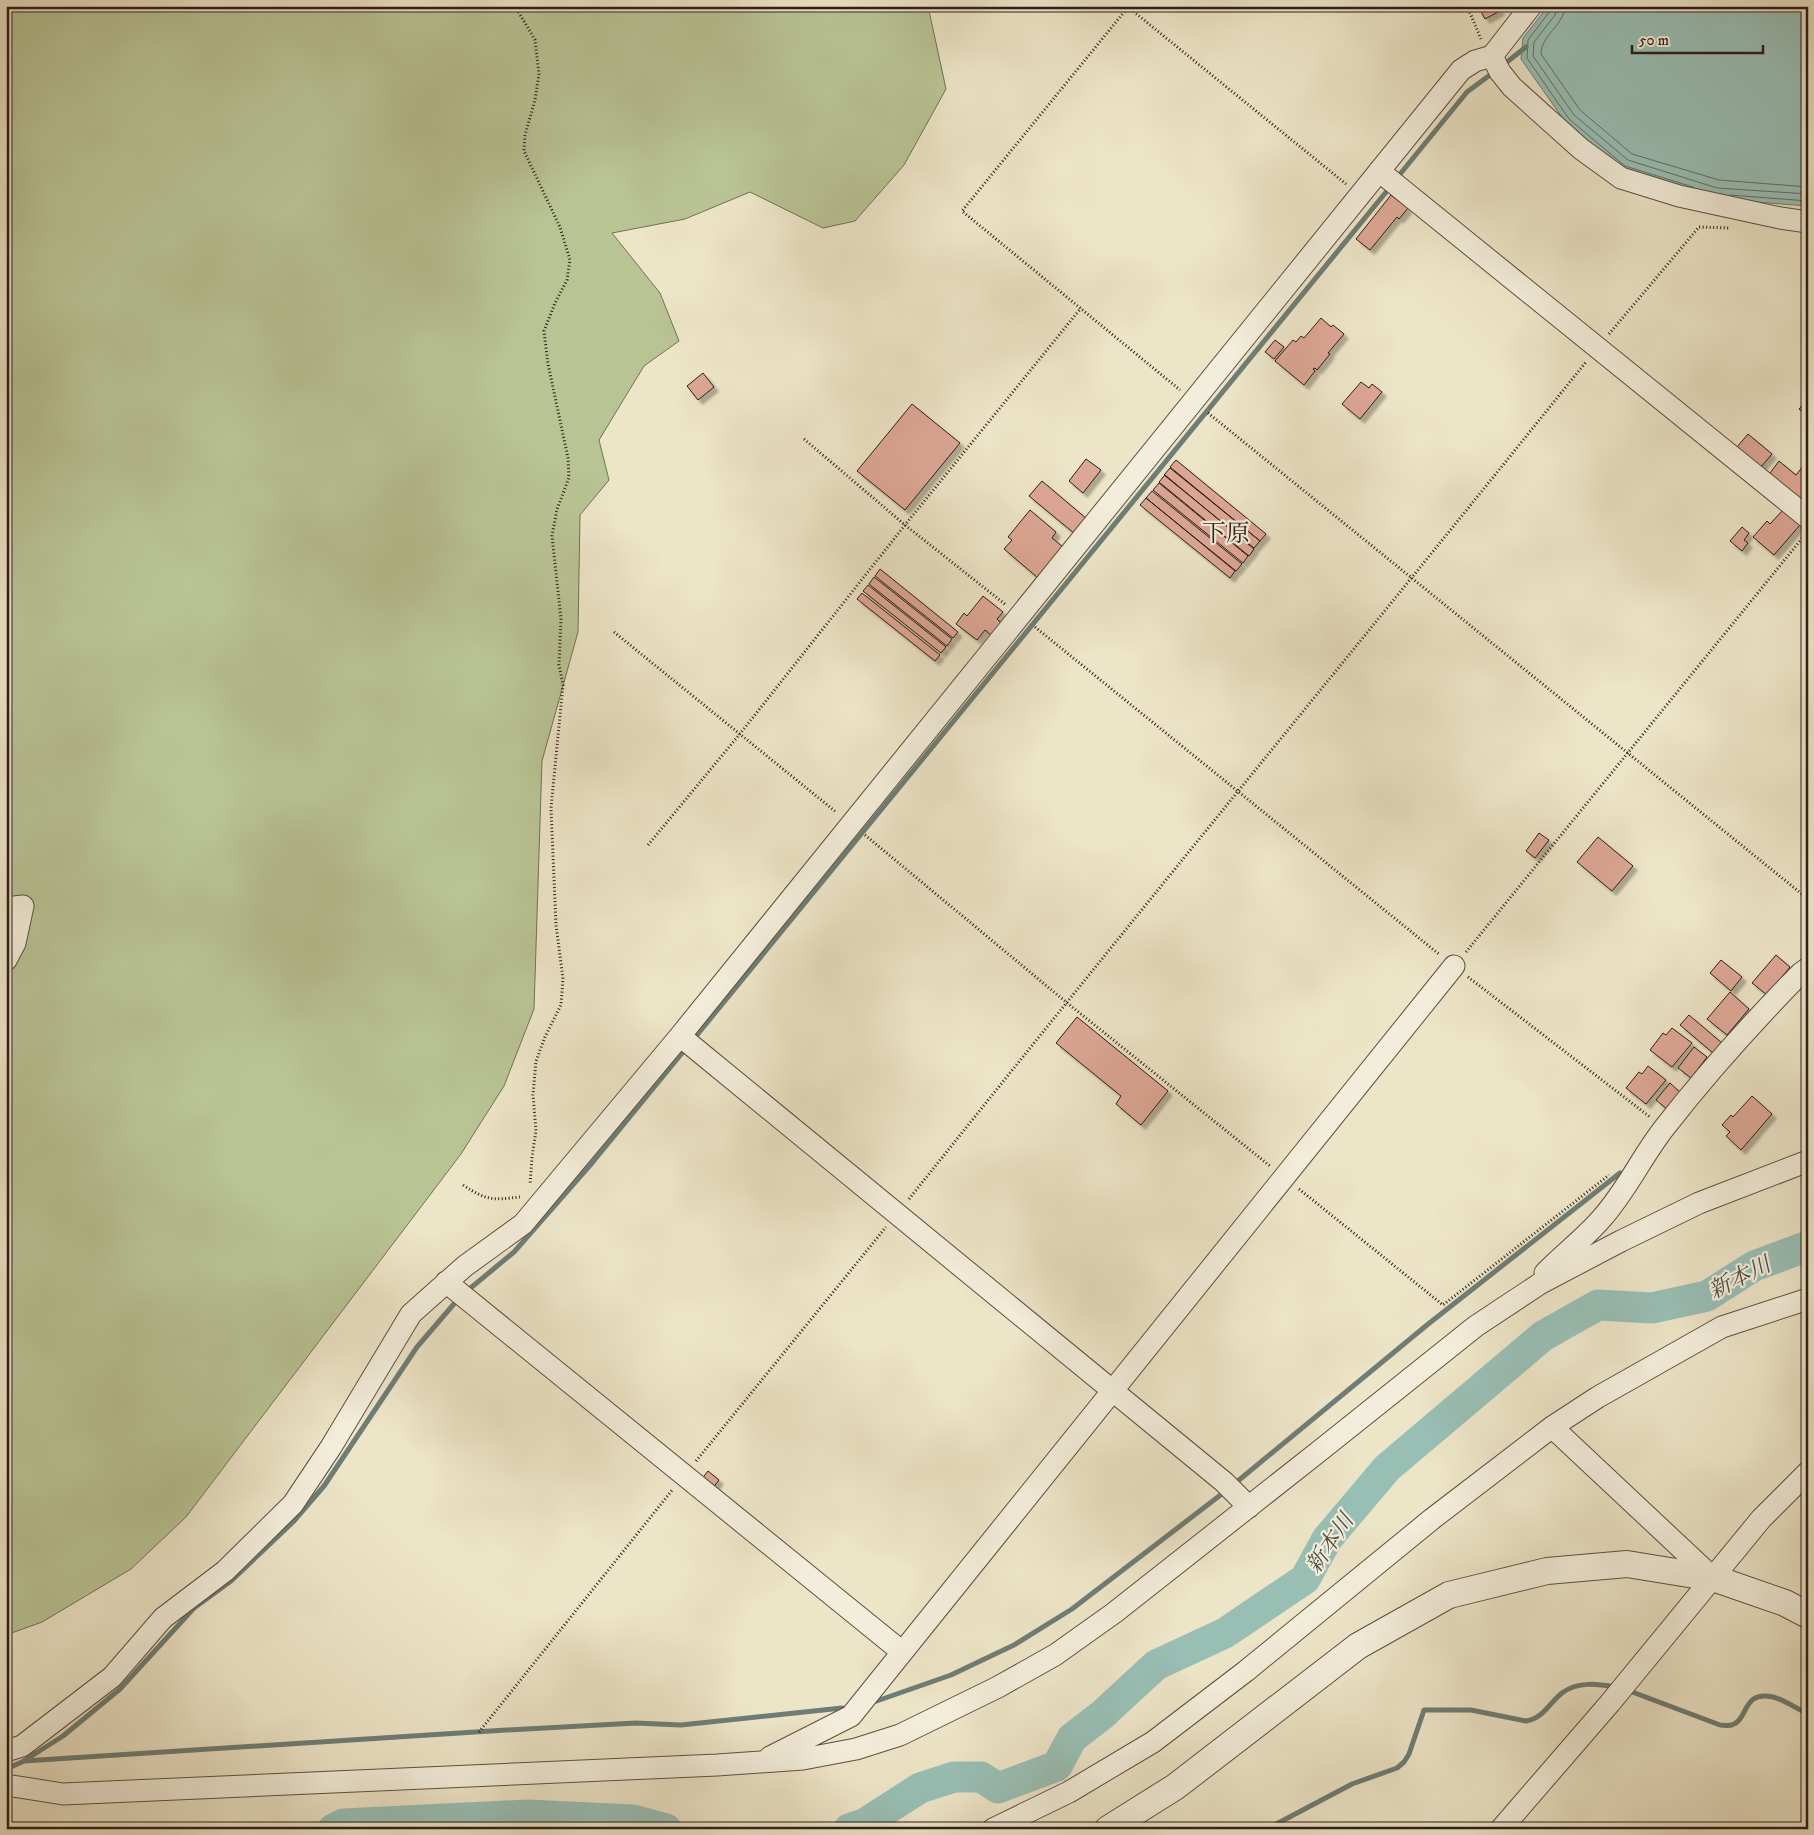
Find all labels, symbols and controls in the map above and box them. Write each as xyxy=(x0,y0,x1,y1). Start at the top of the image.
scale bar xyxy=(1632,22,1763,54)
text: 50 m xyxy=(1639,31,1669,50)
district label: 下原 xyxy=(1202,519,1250,549)
water label: 新本川 xyxy=(1704,1250,1777,1305)
water label: 新本川 xyxy=(1301,1507,1361,1579)

